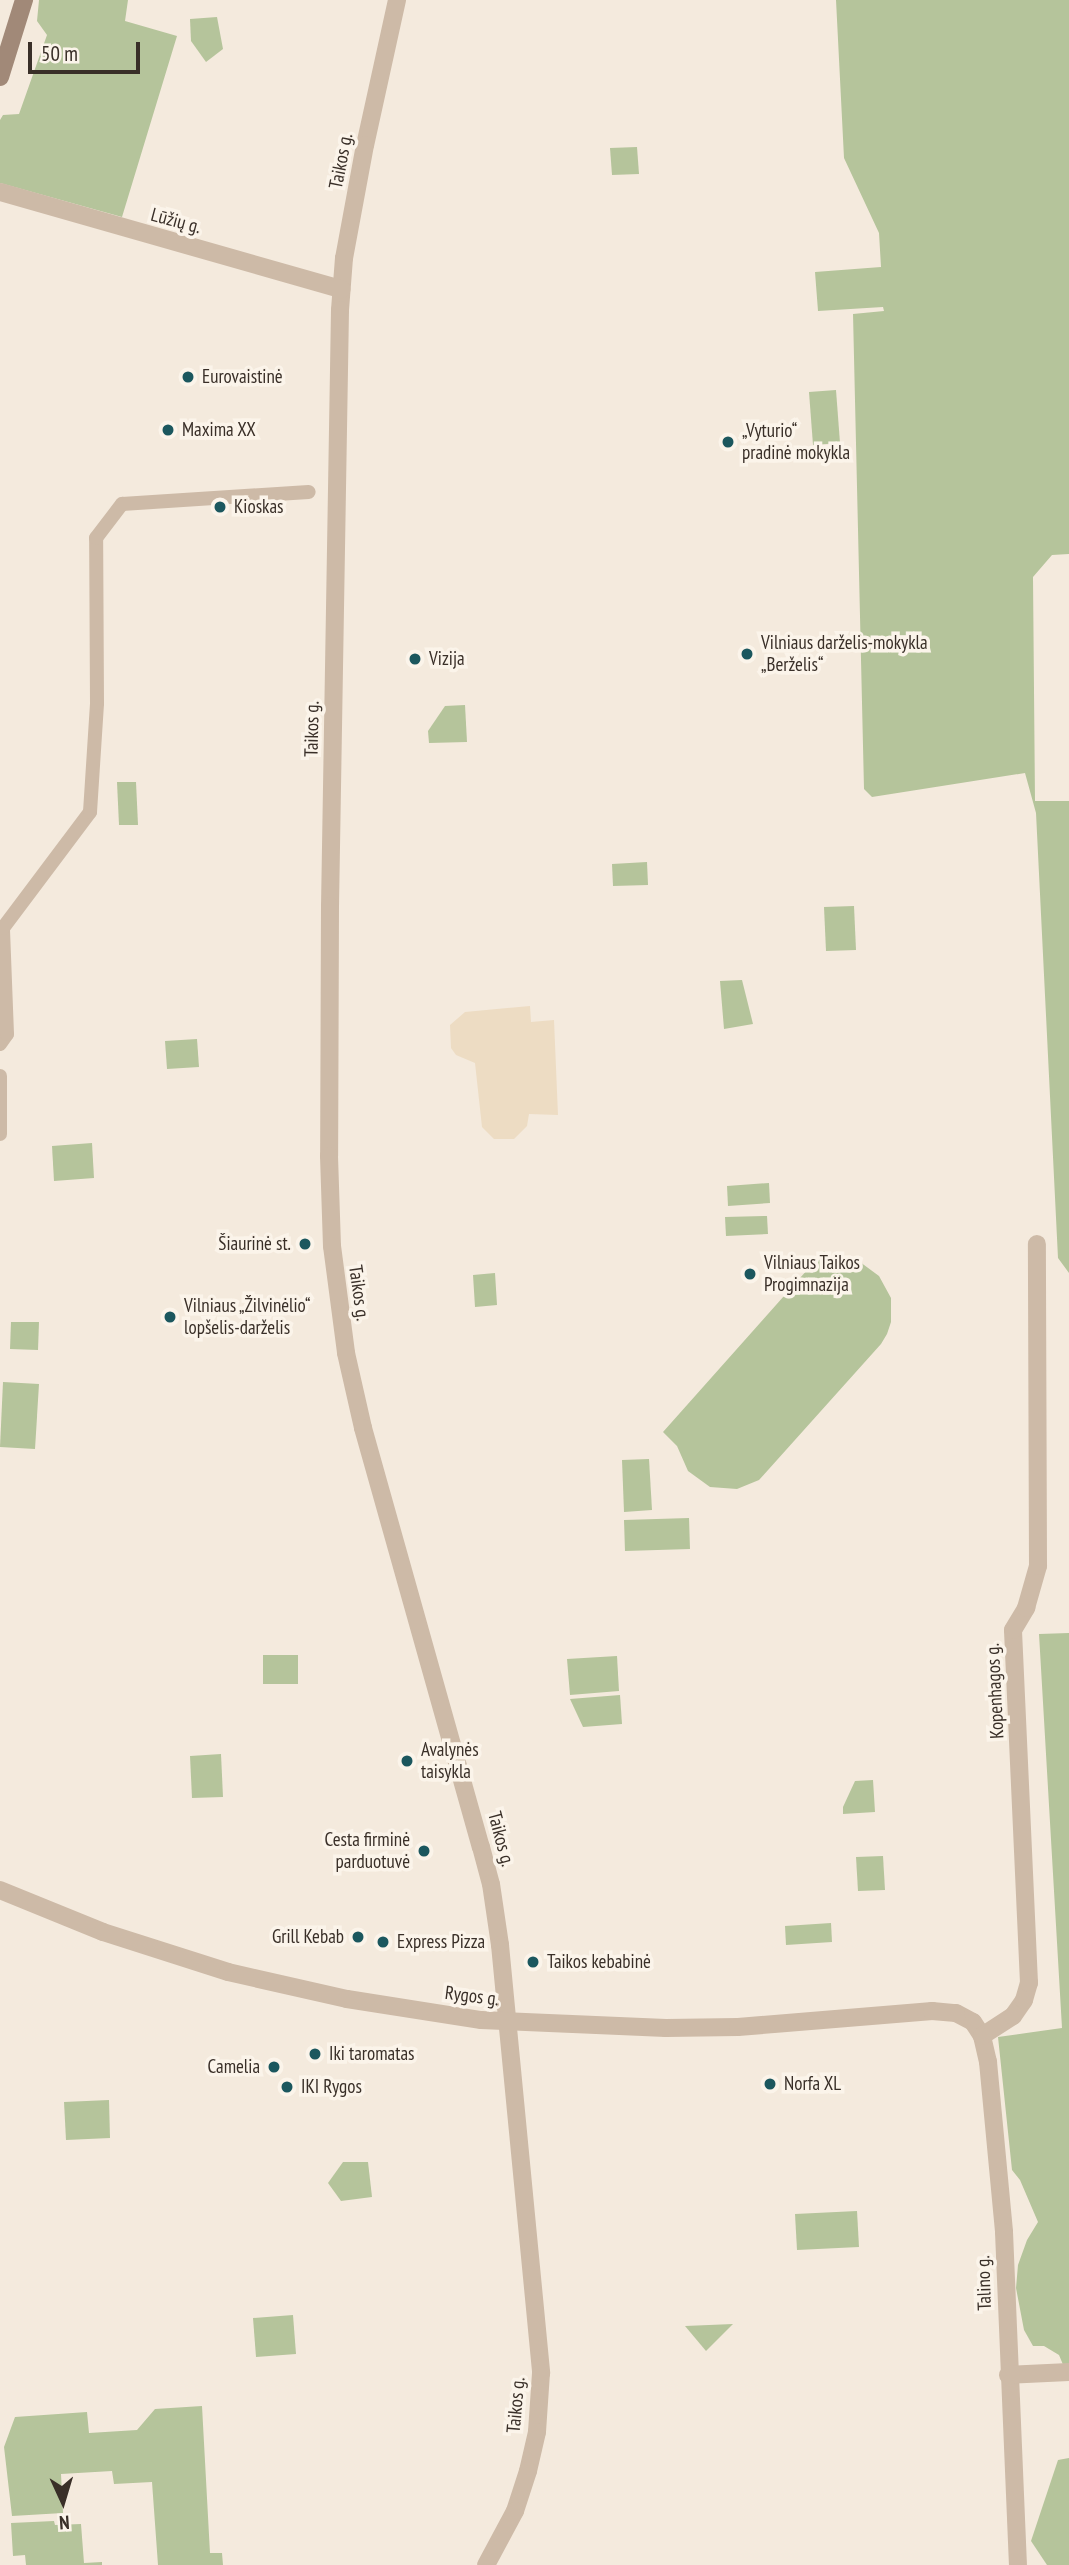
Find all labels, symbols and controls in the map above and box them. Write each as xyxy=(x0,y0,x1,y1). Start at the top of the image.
scale bar xyxy=(32,28,144,72)
text: 50 m xyxy=(41,40,78,67)
street label: Taikos g. xyxy=(324,131,358,191)
street label: Lūžių g. xyxy=(148,203,204,239)
place label: Eurovaistinė xyxy=(202,366,283,388)
marker: Eurovaistinė xyxy=(180,369,196,385)
place label: Maxima XX xyxy=(182,419,256,441)
place label: „Vyturio“ pradinė mokykla xyxy=(742,420,850,464)
marker: Maxima XX xyxy=(160,422,176,438)
marker: „Vyturio“ pradinė mokykla xyxy=(720,434,736,450)
place label: Kioskas xyxy=(234,496,284,518)
marker: Kioskas xyxy=(212,499,228,515)
place label: Vilniaus darželis-mokykla „Berželis“ xyxy=(761,632,928,676)
marker: Vilniaus darželis-mokykla „Berželis“ xyxy=(739,646,755,662)
place label: Vizija xyxy=(429,648,465,670)
marker: Vizija xyxy=(407,651,423,667)
street label: Taikos g. xyxy=(300,701,324,757)
place label: Šiaurinė st. xyxy=(218,1233,291,1255)
marker: Šiaurinė st. xyxy=(297,1236,313,1252)
place label: Vilniaus Taikos Progimnazija xyxy=(764,1252,861,1296)
street label: Taikos g. xyxy=(344,1264,374,1322)
marker: Vilniaus Taikos Progimnazija xyxy=(742,1266,758,1282)
place label: Vilniaus „Žilvinėlio“ lopšelis-darželis xyxy=(184,1295,312,1339)
marker: Vilniaus „Žilvinėlio“ lopšelis-darželis xyxy=(162,1309,178,1325)
street label: Kopenhagos g. xyxy=(981,1643,1009,1739)
place label: Avalynės taisykla xyxy=(421,1739,479,1783)
marker: Avalynės taisykla xyxy=(399,1753,415,1769)
street label: Taikos g. xyxy=(483,1809,519,1869)
place label: Cesta firminė parduotuvė xyxy=(325,1829,410,1873)
marker: Cesta firminė parduotuvė xyxy=(416,1843,432,1859)
place label: Grill Kebab xyxy=(272,1926,344,1948)
marker: Grill Kebab xyxy=(350,1929,366,1945)
place label: Express Pizza xyxy=(397,1931,485,1953)
marker: Express Pizza xyxy=(375,1934,391,1950)
place label: Taikos kebabinė xyxy=(547,1951,651,1973)
marker: Taikos kebabinė xyxy=(525,1954,541,1970)
street label: Rygos g. xyxy=(444,1981,500,2011)
place label: Iki taromatas xyxy=(329,2043,414,2065)
marker: Iki taromatas xyxy=(307,2046,323,2062)
place label: Camelia xyxy=(208,2056,260,2078)
marker: Camelia xyxy=(266,2059,282,2075)
place label: Norfa XL xyxy=(784,2073,842,2095)
place label: IKI Rygos xyxy=(301,2076,362,2098)
marker: Norfa XL xyxy=(762,2076,778,2092)
marker: IKI Rygos xyxy=(279,2079,295,2095)
street label: Talino g. xyxy=(972,2255,996,2311)
street label: Taikos g. xyxy=(502,2376,530,2434)
north arrow xyxy=(28,2467,98,2537)
text: N xyxy=(59,2511,70,2535)

